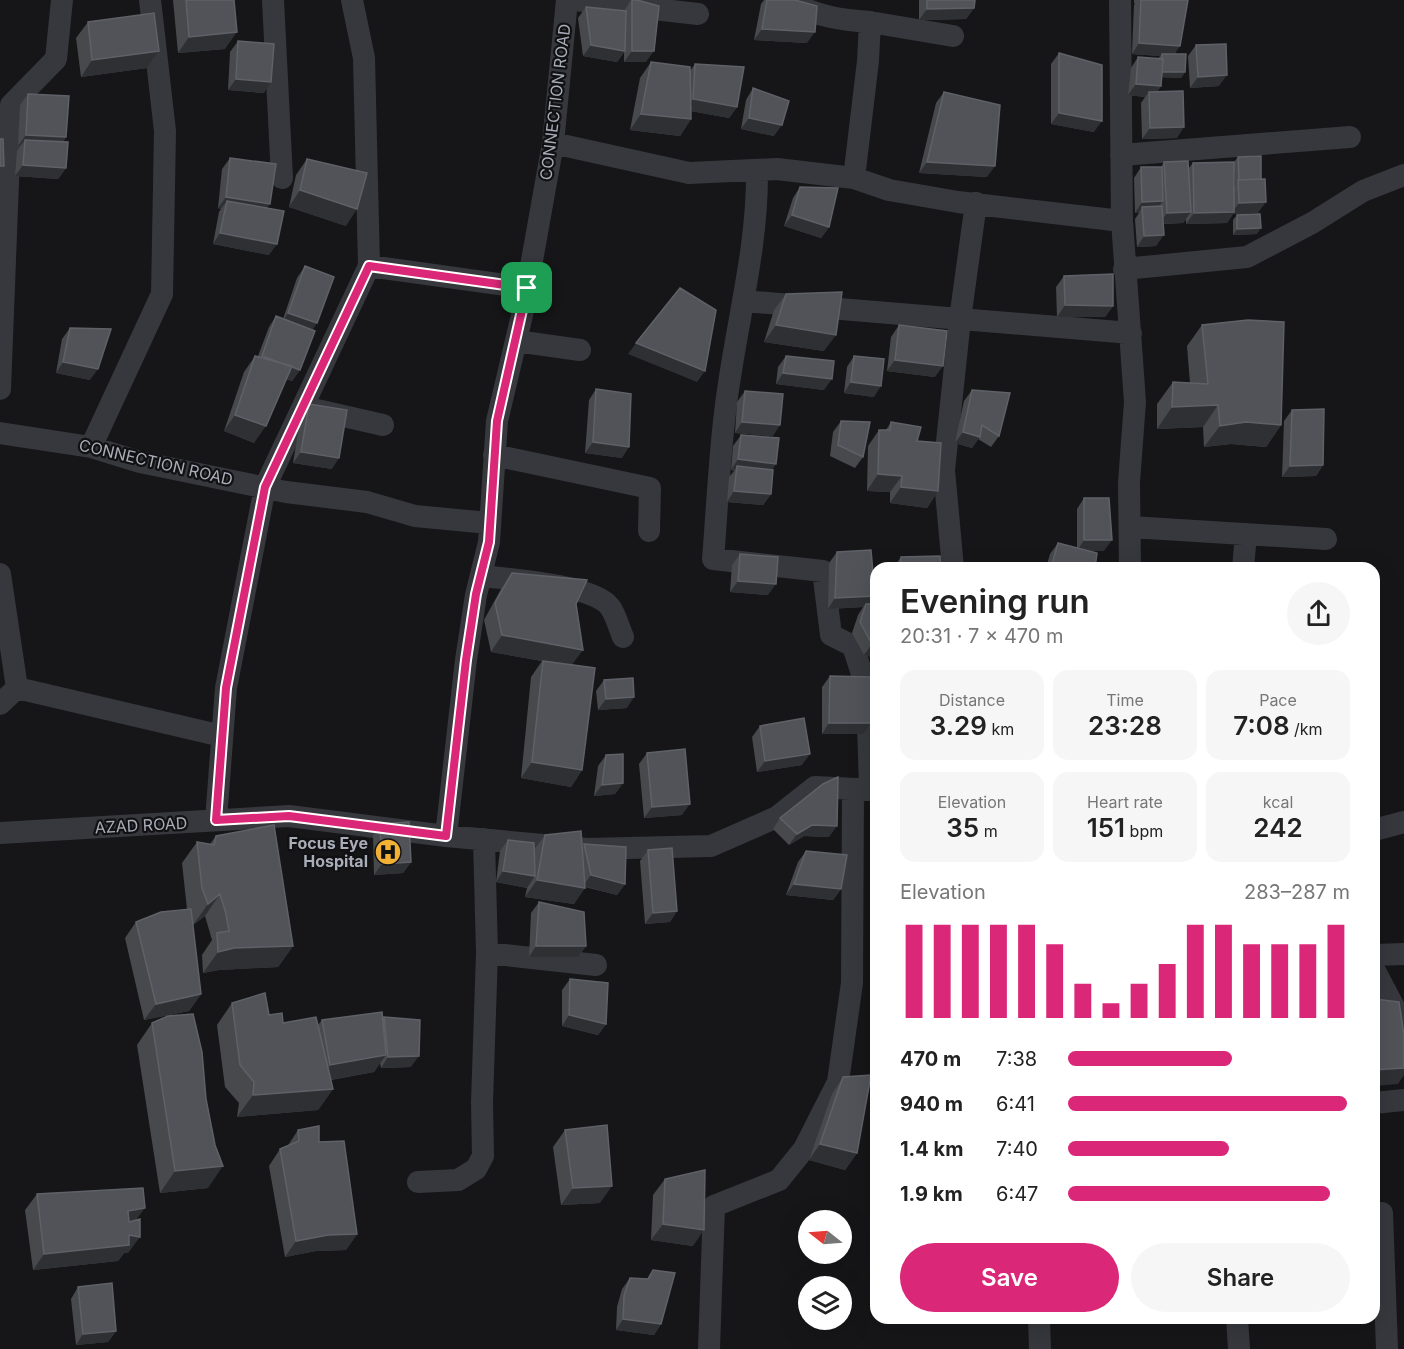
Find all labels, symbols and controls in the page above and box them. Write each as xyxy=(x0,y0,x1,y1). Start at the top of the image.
street label: CONNECTION ROAD xyxy=(535,23,575,181)
pin xyxy=(501,262,552,313)
icon: arrive xyxy=(510,271,543,304)
street label: CONNECTION ROAD xyxy=(77,435,235,489)
text: Evening run xyxy=(900,581,1090,621)
button: share xyxy=(1287,582,1350,645)
text: 20:31 · 7 × 470 m xyxy=(900,624,1064,648)
text: Distance xyxy=(939,690,1005,710)
text: Time xyxy=(1106,690,1144,710)
text: Pace xyxy=(1259,690,1297,710)
text: 3.29 xyxy=(930,710,987,741)
text: 23:28 xyxy=(1088,710,1162,741)
text: 7:08 xyxy=(1233,710,1290,741)
text: km xyxy=(987,719,1014,739)
text: /km xyxy=(1290,719,1323,739)
text: Elevation xyxy=(938,792,1006,812)
text: Heart rate xyxy=(1087,792,1163,812)
text: kcal xyxy=(1263,792,1293,812)
text: 35 xyxy=(946,812,979,843)
text: 151 xyxy=(1087,812,1125,843)
text: 242 xyxy=(1253,812,1303,843)
street label: AZAD ROAD xyxy=(94,813,188,837)
text: m xyxy=(979,821,998,841)
text: bpm xyxy=(1125,821,1163,841)
place label: Focus Eye Hospital xyxy=(289,833,368,871)
hospital icon: Focus Eye Hospital xyxy=(373,837,403,867)
text: Elevation xyxy=(900,880,986,904)
text: 283–287 m xyxy=(1244,880,1350,904)
text: 470 m xyxy=(900,1047,961,1071)
text: 7:38 xyxy=(996,1047,1037,1071)
text: 940 m xyxy=(900,1092,963,1116)
text: 6:41 xyxy=(996,1092,1035,1116)
text: 1.4 km xyxy=(900,1137,963,1161)
text: 7:40 xyxy=(996,1137,1038,1161)
text: 1.9 km xyxy=(900,1182,963,1206)
text: 6:47 xyxy=(996,1182,1038,1206)
north arrow xyxy=(798,1210,852,1264)
map controls xyxy=(798,1210,852,1330)
button: Save xyxy=(900,1243,1119,1312)
button: Share xyxy=(1131,1243,1350,1312)
button: layers xyxy=(798,1276,852,1330)

